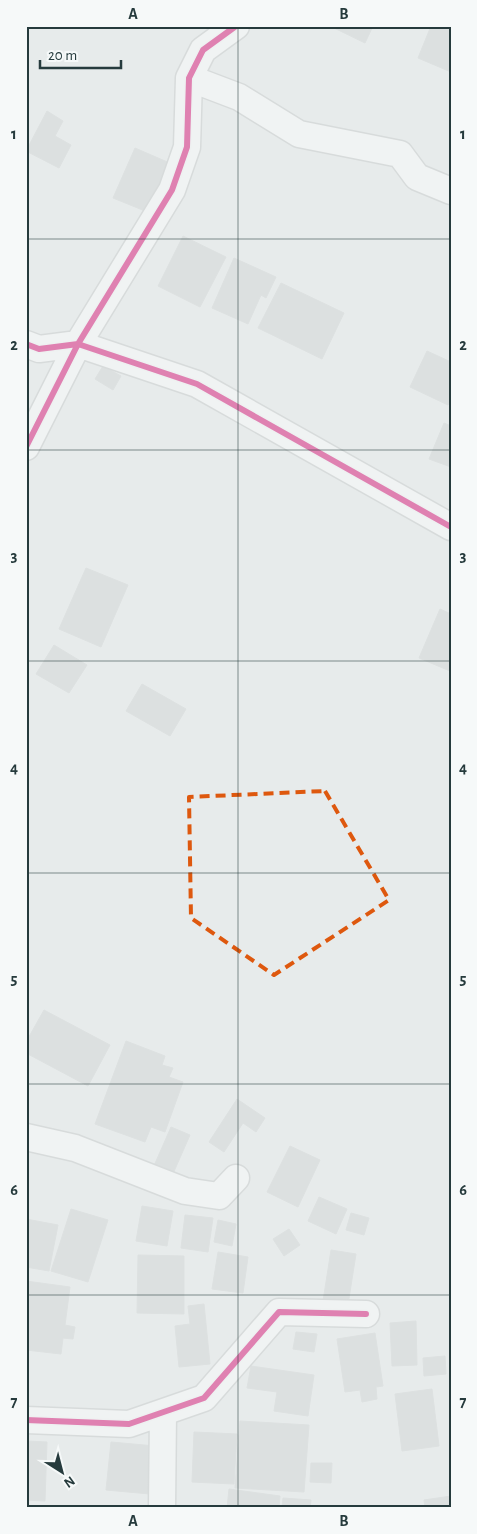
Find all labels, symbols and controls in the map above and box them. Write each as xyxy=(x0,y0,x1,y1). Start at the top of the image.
text: A xyxy=(128,6,138,22)
text: B xyxy=(339,6,349,22)
scale bar xyxy=(40,38,121,70)
text: 20 m xyxy=(48,48,77,63)
text: 1 xyxy=(11,126,17,142)
text: 1 xyxy=(460,126,466,142)
text: 2 xyxy=(10,337,18,353)
text: 2 xyxy=(459,337,467,353)
text: 3 xyxy=(11,548,18,564)
text: 3 xyxy=(460,548,467,564)
text: 4 xyxy=(10,760,18,776)
text: 4 xyxy=(459,760,467,776)
text: 5 xyxy=(11,971,18,987)
text: 5 xyxy=(460,971,467,987)
text: 6 xyxy=(10,1182,18,1198)
text: 6 xyxy=(459,1182,467,1198)
text: 7 xyxy=(11,1394,18,1410)
text: 7 xyxy=(460,1394,467,1410)
north arrow xyxy=(38,1446,88,1496)
text: N xyxy=(61,1473,77,1490)
text: A xyxy=(128,1513,138,1529)
text: B xyxy=(339,1513,349,1529)

